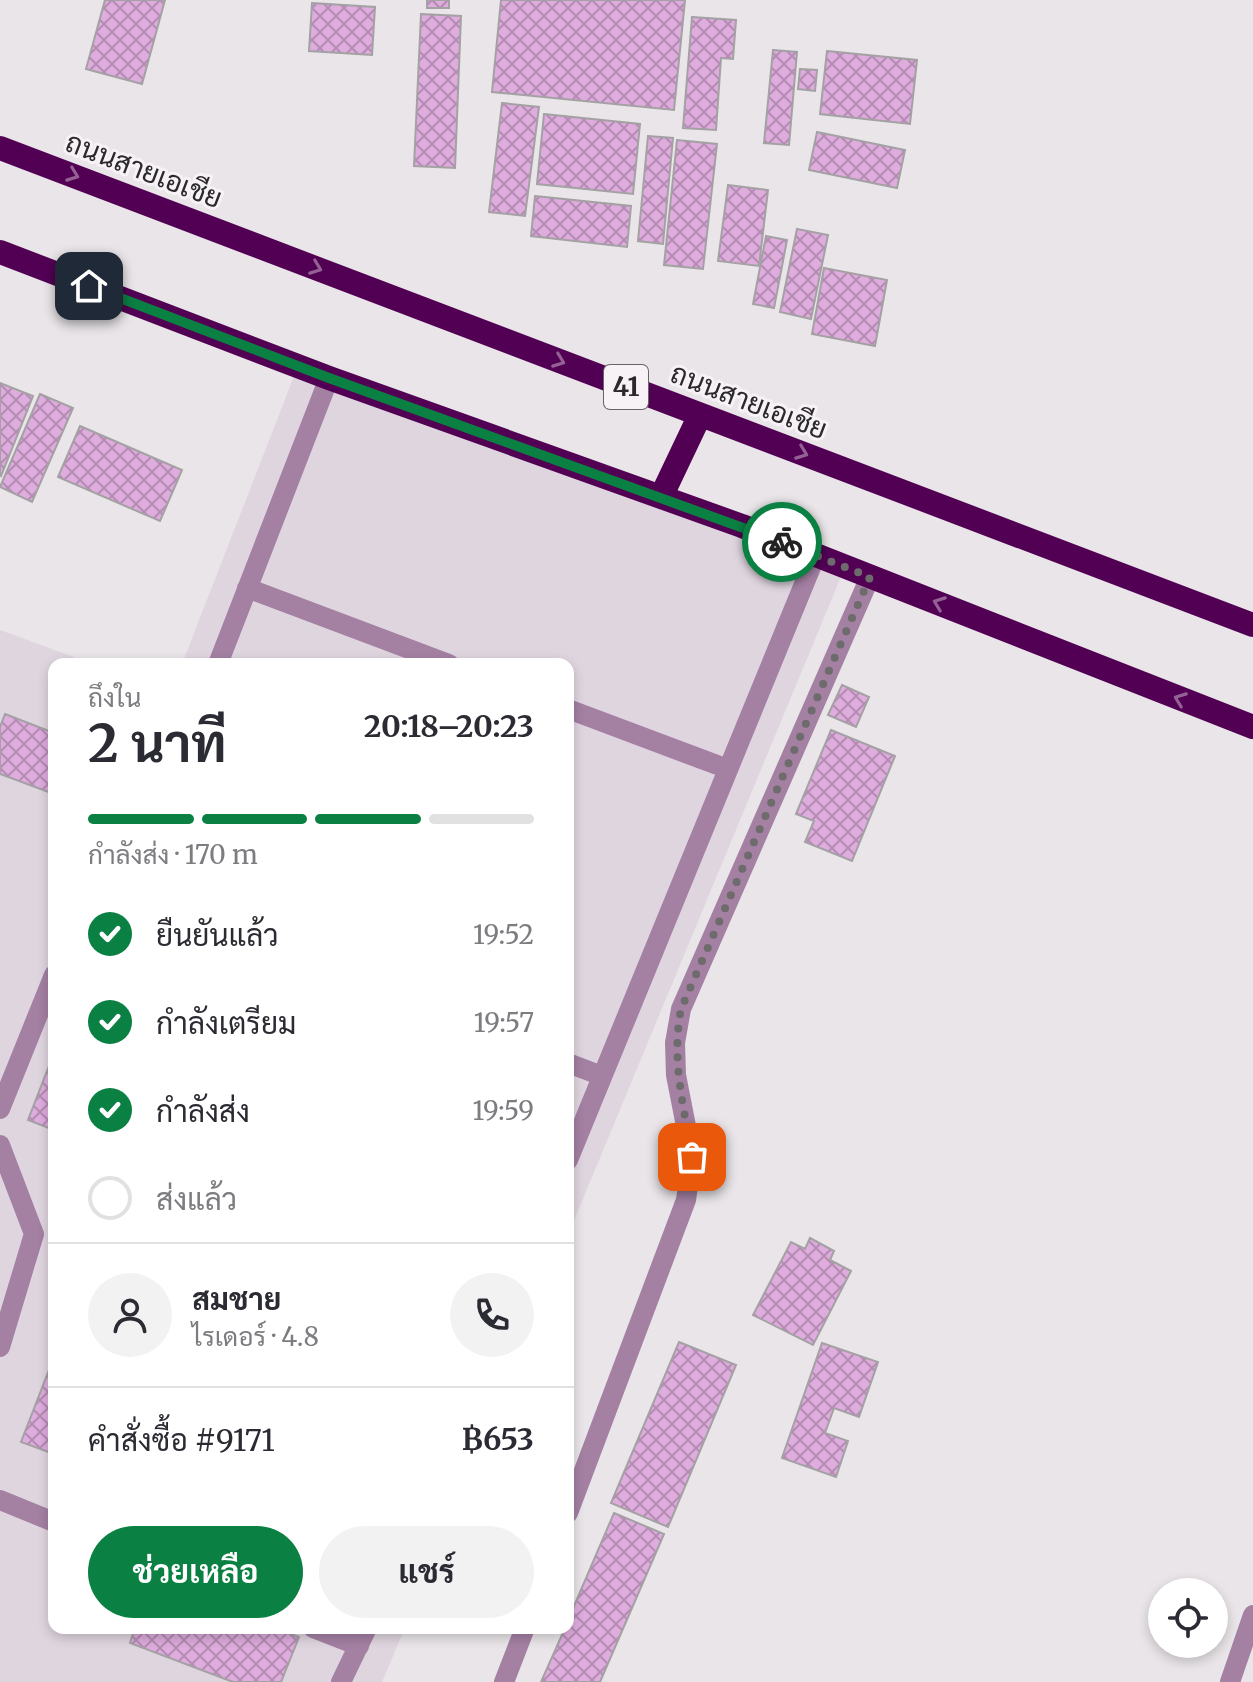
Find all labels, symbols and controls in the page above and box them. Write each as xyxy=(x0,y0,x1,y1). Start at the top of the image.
street label: ถนนสายเอเชีย xyxy=(61,124,227,216)
one-way arrow xyxy=(65,165,79,182)
pin xyxy=(55,252,123,320)
one-way arrow xyxy=(308,258,322,275)
icon: home xyxy=(67,264,111,308)
one-way arrow xyxy=(551,351,565,368)
street label: ถนนสายเอเชีย xyxy=(666,355,832,447)
road number: 41 xyxy=(604,365,648,409)
one-way arrow xyxy=(794,443,808,460)
courier xyxy=(742,502,822,582)
icon: bike xyxy=(760,520,804,564)
one-way arrow xyxy=(932,597,946,613)
text: ถึงใน xyxy=(88,681,141,714)
one-way arrow xyxy=(1174,692,1188,709)
text: 20:18–20:23 xyxy=(364,707,534,745)
text: 2 นาที xyxy=(88,711,226,776)
text: กำลังส่ง · 170 m xyxy=(88,838,258,871)
icon: check xyxy=(88,912,132,956)
text: ยืนยันแล้ว xyxy=(156,916,279,954)
text: 19:52 xyxy=(473,918,534,951)
icon: check xyxy=(88,1000,132,1044)
text: กำลังเตรียม xyxy=(156,1004,296,1042)
text: 19:57 xyxy=(474,1006,534,1039)
icon: check xyxy=(88,1088,132,1132)
text: กำลังส่ง xyxy=(156,1092,250,1130)
text: 19:59 xyxy=(472,1094,534,1127)
pin xyxy=(658,1123,726,1191)
icon: bag xyxy=(670,1135,714,1179)
text: ส่งแล้ว xyxy=(156,1180,237,1218)
button: person xyxy=(88,1273,172,1357)
button: phone xyxy=(450,1273,534,1357)
text: สมชาย xyxy=(192,1280,281,1318)
text: ไรเดอร์ · 4.8 xyxy=(192,1320,319,1353)
text: ฿653 xyxy=(462,1420,534,1458)
text: คำสั่งซื้อ #9171 xyxy=(88,1421,275,1459)
button: ช่วยเหลือ xyxy=(88,1526,303,1618)
button: แชร์ xyxy=(319,1526,534,1618)
map controls xyxy=(1148,1578,1228,1658)
button: locate xyxy=(1148,1578,1228,1658)

